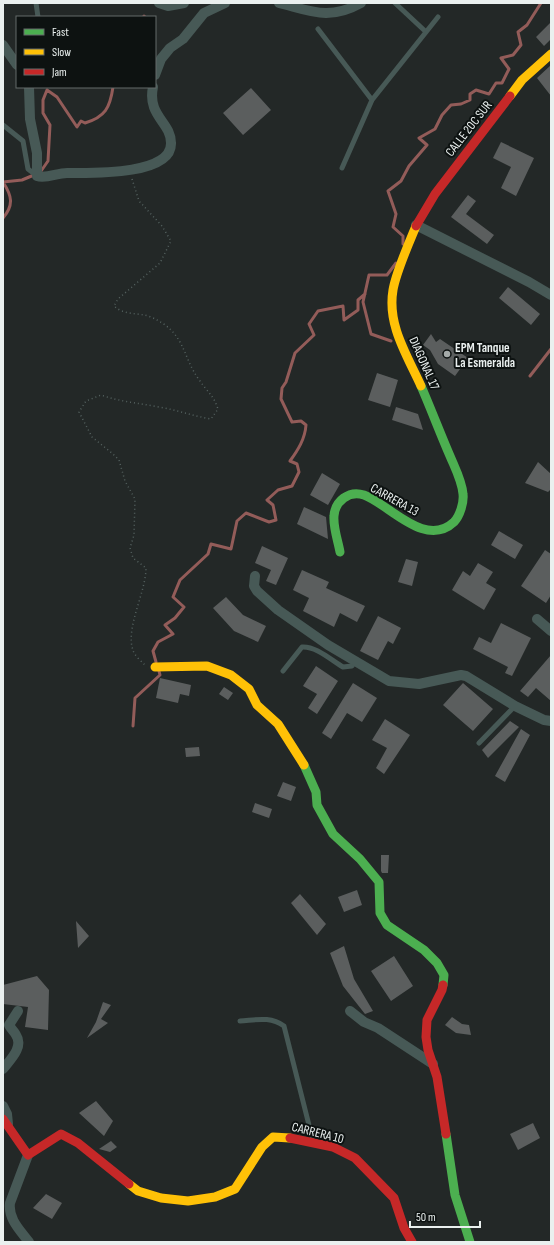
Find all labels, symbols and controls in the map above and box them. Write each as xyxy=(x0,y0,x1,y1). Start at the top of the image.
legend xyxy=(16,16,156,88)
text: Fast xyxy=(52,25,69,40)
text: Slow xyxy=(52,45,71,60)
text: Jam xyxy=(51,65,67,80)
street label: CALLE 20C SUR xyxy=(442,98,496,160)
street label: DIAGONAL 17 xyxy=(405,334,443,393)
place label: EPM Tanque La Esmeralda xyxy=(455,340,515,371)
marker: EPM Tanque La Esmeralda xyxy=(442,349,452,359)
street label: CARRERA 13 xyxy=(368,480,421,520)
street label: CARRERA 10 xyxy=(290,1119,346,1147)
scale bar xyxy=(410,1203,480,1229)
text: 50 m xyxy=(416,1210,436,1225)

